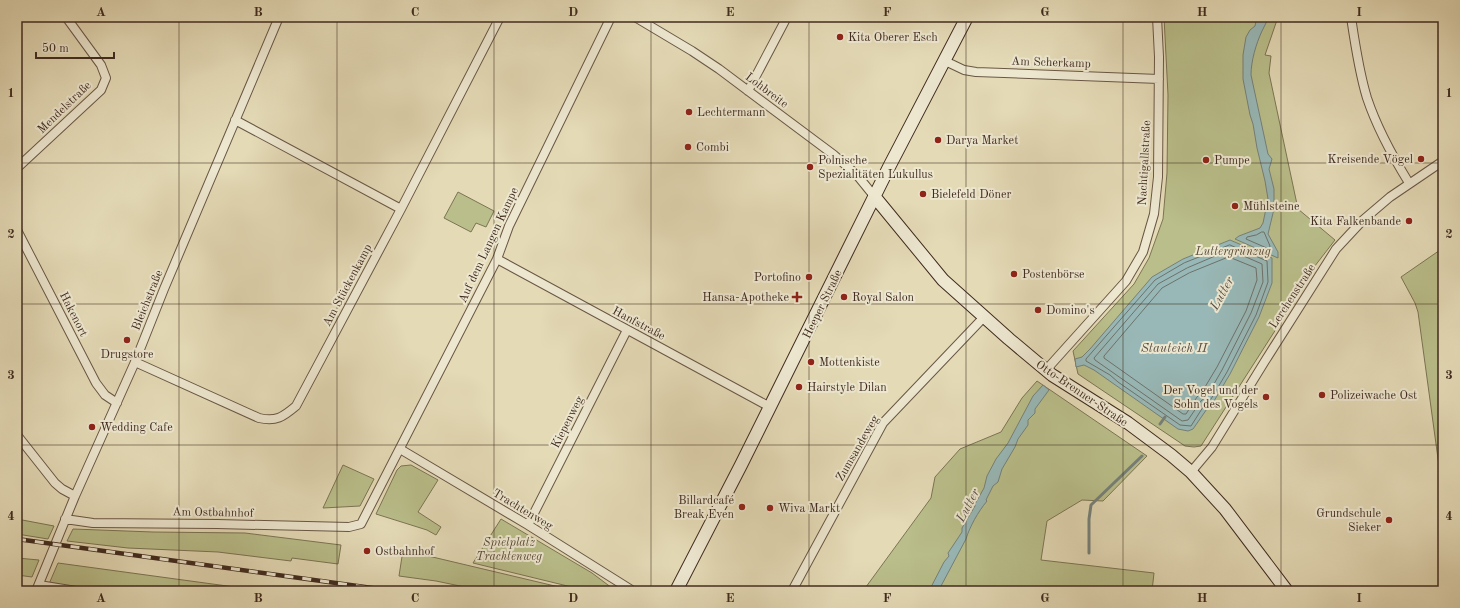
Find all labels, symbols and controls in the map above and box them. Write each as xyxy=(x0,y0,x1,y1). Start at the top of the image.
text: A xyxy=(96,6,106,19)
text: B xyxy=(253,6,263,19)
text: C xyxy=(411,6,419,19)
text: D xyxy=(568,6,578,19)
text: E xyxy=(726,6,735,19)
text: F xyxy=(883,6,892,19)
text: G xyxy=(1040,6,1050,19)
text: H xyxy=(1197,6,1208,19)
text: I xyxy=(1356,6,1362,19)
marker: Kita Oberer Esch xyxy=(835,32,845,42)
place label: Kita Oberer Esch xyxy=(848,32,938,44)
scale bar xyxy=(36,34,114,60)
text: 50 m xyxy=(42,42,69,55)
street label: Am Scherkamp xyxy=(1011,56,1091,70)
street label: Lohbreite xyxy=(743,71,790,111)
street label: Mendelstraße xyxy=(36,79,94,136)
text: 1 xyxy=(7,87,15,100)
text: 1 xyxy=(1445,87,1453,100)
marker: Lechtermann xyxy=(684,107,694,117)
place label: Lechtermann xyxy=(697,107,766,119)
street label: Nachtigallstraße xyxy=(1137,120,1153,206)
marker: Darya Market xyxy=(933,135,943,145)
place label: Darya Market xyxy=(946,135,1018,147)
marker: Combi xyxy=(683,142,693,152)
place label: Combi xyxy=(696,142,729,154)
place label: Kreisende Vögel xyxy=(1327,154,1413,166)
marker: Kreisende Vögel xyxy=(1416,154,1426,164)
place label: Polnische Spezialitäten Lukullus xyxy=(818,155,933,181)
marker: Pumpe xyxy=(1201,155,1211,165)
place label: Pumpe xyxy=(1214,155,1250,167)
marker: Polnische Spezialitäten Lukullus xyxy=(805,162,815,172)
street label: Auf dem Langen Kampe xyxy=(457,185,521,305)
marker: Bielefeld Döner xyxy=(918,189,928,199)
place label: Bielefeld Döner xyxy=(931,189,1011,201)
marker: Mühlsteine xyxy=(1230,201,1240,211)
place label: Mühlsteine xyxy=(1243,201,1300,213)
place label: Kita Falkenbande xyxy=(1310,216,1401,228)
marker: Kita Falkenbande xyxy=(1404,216,1414,226)
text: 2 xyxy=(7,228,15,241)
text: 2 xyxy=(1445,228,1453,241)
street label: Am Stückenkamp xyxy=(321,242,375,329)
park label: Luttergrünzug xyxy=(1194,245,1271,258)
street label: Lerchenstraße xyxy=(1268,262,1318,331)
street label: Bleichstraße xyxy=(130,268,166,332)
street label: Heeper Straße xyxy=(801,268,845,341)
marker: Postenbörse xyxy=(1009,269,1019,279)
place label: Postenbörse xyxy=(1022,269,1085,281)
place label: Portofino xyxy=(754,272,801,284)
marker: Portofino xyxy=(804,272,814,282)
water label: Lutter xyxy=(1208,275,1237,313)
street label: Hakenort xyxy=(57,290,90,339)
place label: Hansa-Apotheke xyxy=(702,292,789,304)
marker: Hansa-Apotheke xyxy=(792,292,802,302)
marker: Royal Salon xyxy=(839,292,849,302)
place label: Royal Salon xyxy=(852,292,915,304)
street label: Hanfstraße xyxy=(610,305,667,343)
marker: Domino's xyxy=(1033,305,1043,315)
place label: Domino's xyxy=(1046,305,1095,317)
marker: Drugstore xyxy=(122,335,132,345)
water label: Stauteich II xyxy=(1141,342,1209,355)
place label: Drugstore xyxy=(101,349,154,361)
marker: Mottenkiste xyxy=(806,357,816,367)
place label: Mottenkiste xyxy=(819,357,880,369)
street label: Otto-Brenner-Straße xyxy=(1033,359,1130,429)
text: 3 xyxy=(7,369,15,382)
text: 3 xyxy=(1445,369,1453,382)
marker: Hairstyle Dilan xyxy=(794,382,804,392)
place label: Hairstyle Dilan xyxy=(807,382,887,394)
place label: Der Vogel und der Sohn des Vogels xyxy=(1163,385,1258,411)
marker: Polizeiwache Ost xyxy=(1317,390,1327,400)
place label: Polizeiwache Ost xyxy=(1330,390,1417,402)
marker: Der Vogel und der Sohn des Vogels xyxy=(1261,392,1271,402)
street label: Kiepenweg xyxy=(550,394,586,450)
street label: Zumsandeweg xyxy=(834,413,882,484)
marker: Wedding Cafe xyxy=(87,422,97,432)
place label: Wedding Cafe xyxy=(100,422,173,434)
street label: Trachtenweg xyxy=(490,487,555,533)
water label: Lutter xyxy=(954,487,983,525)
place label: Billardcafé Break Even xyxy=(674,495,735,521)
marker: Billardcafé Break Even xyxy=(737,502,747,512)
marker: Wiva Markt xyxy=(765,503,775,513)
place label: Wiva Markt xyxy=(778,503,840,515)
street label: Am Ostbahnhof xyxy=(172,506,255,520)
place label: Grundschule Sieker xyxy=(1316,508,1381,534)
text: 4 xyxy=(7,510,15,523)
text: 4 xyxy=(1445,510,1453,523)
marker: Grundschule Sieker xyxy=(1384,515,1394,525)
park label: Spielplatz Trachtenweg xyxy=(476,537,542,563)
marker: Ostbahnhof xyxy=(362,546,372,556)
place label: Ostbahnhof xyxy=(375,546,435,558)
text: A xyxy=(96,592,106,605)
text: B xyxy=(253,592,263,605)
text: C xyxy=(411,592,419,605)
text: D xyxy=(568,592,578,605)
text: E xyxy=(726,592,735,605)
text: F xyxy=(883,592,892,605)
text: G xyxy=(1040,592,1050,605)
text: H xyxy=(1197,592,1208,605)
text: I xyxy=(1356,592,1362,605)

